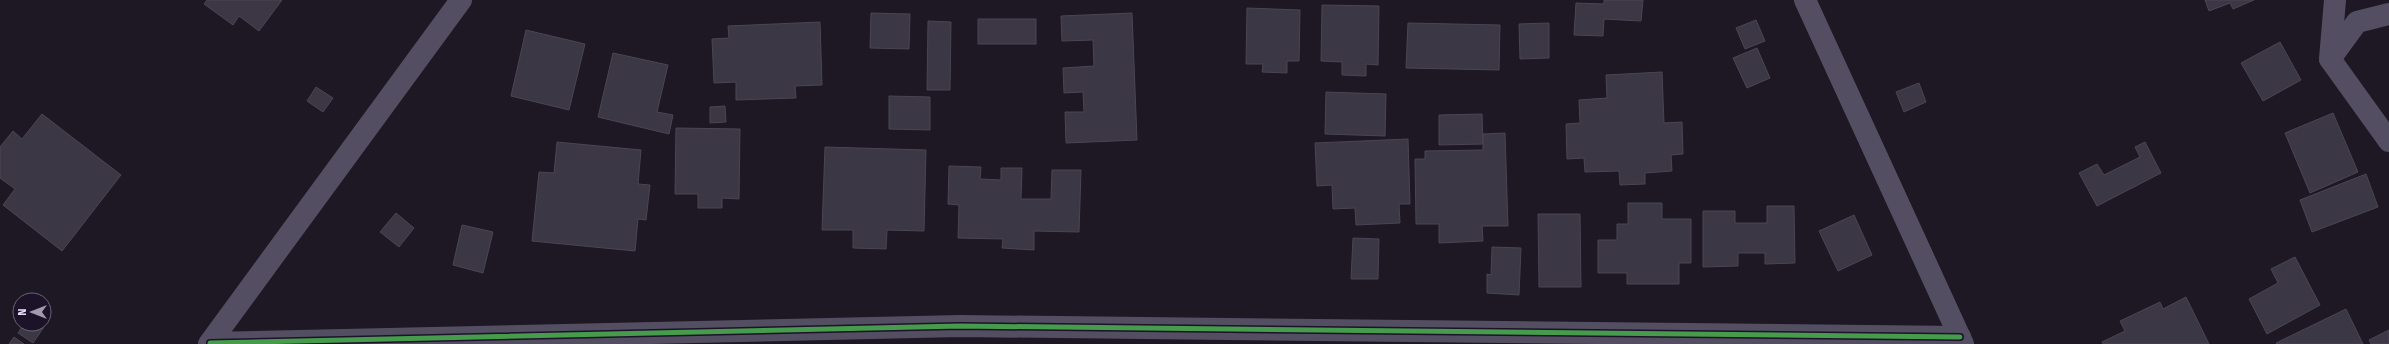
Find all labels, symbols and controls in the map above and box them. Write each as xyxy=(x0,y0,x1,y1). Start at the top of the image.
north arrow xyxy=(12,292,52,332)
text: N xyxy=(16,308,29,316)

